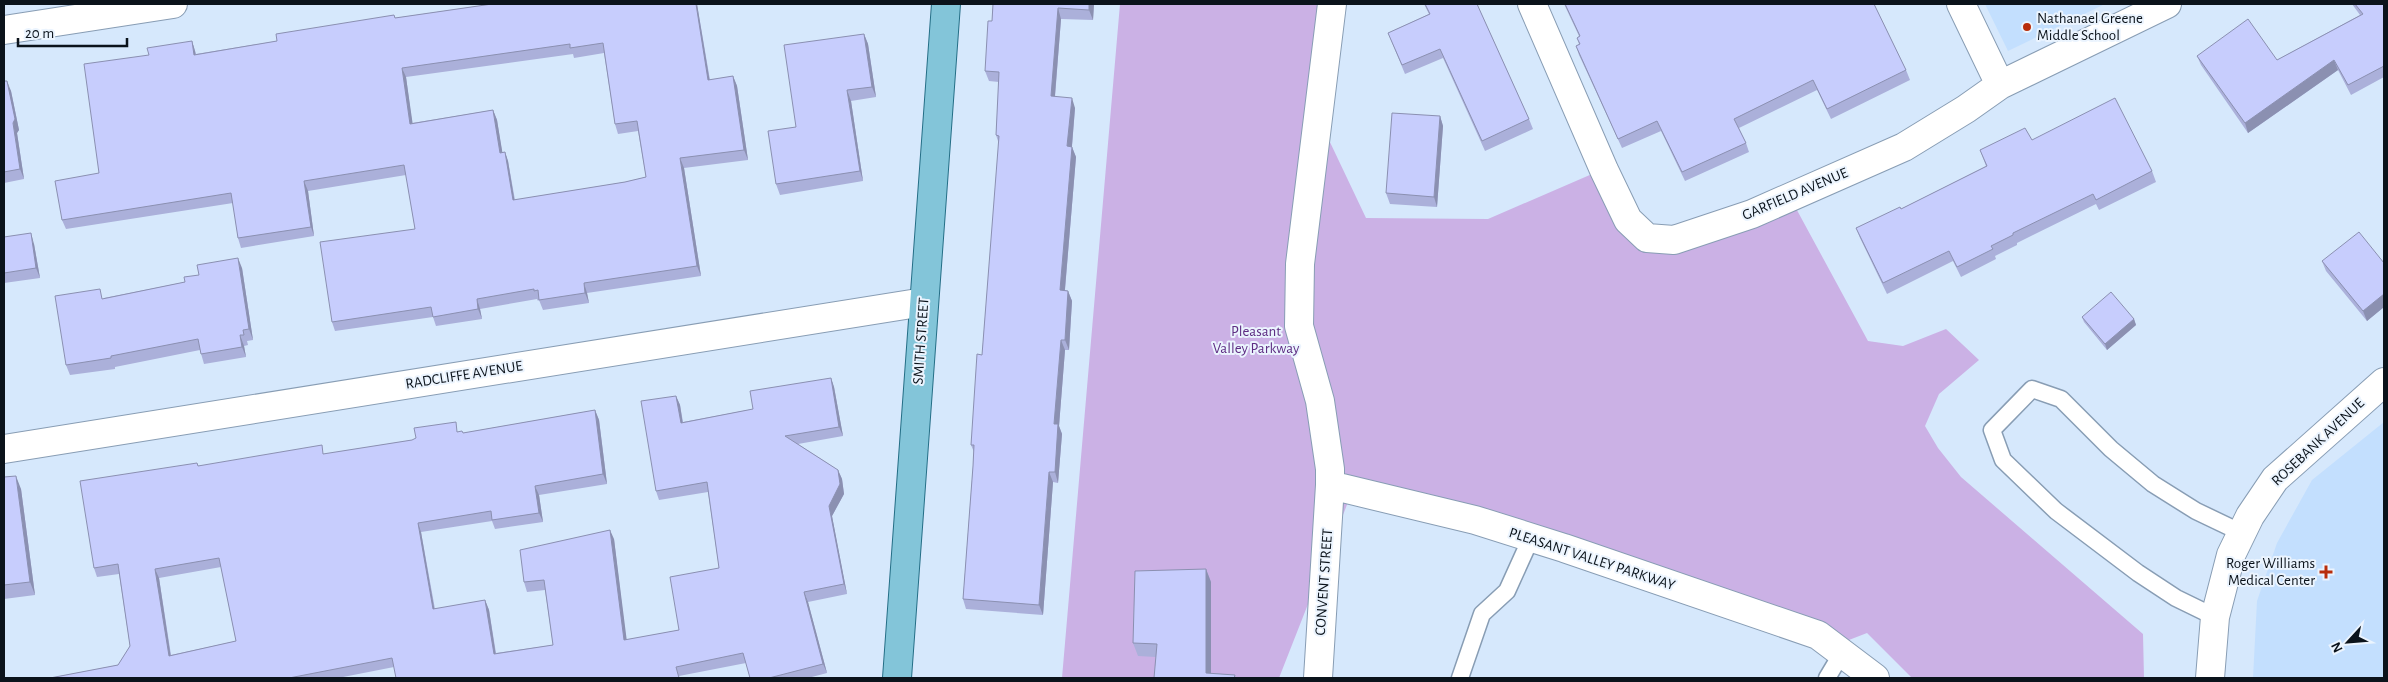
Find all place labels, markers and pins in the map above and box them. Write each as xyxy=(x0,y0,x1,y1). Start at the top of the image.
place label: Nathanael Greene Middle School xyxy=(2037,11,2143,43)
marker: Nathanael Greene Middle School xyxy=(2021,21,2033,33)
place label: Roger Williams Medical Center xyxy=(2226,556,2315,588)
marker: Roger Williams Medical Center xyxy=(2319,565,2333,579)

